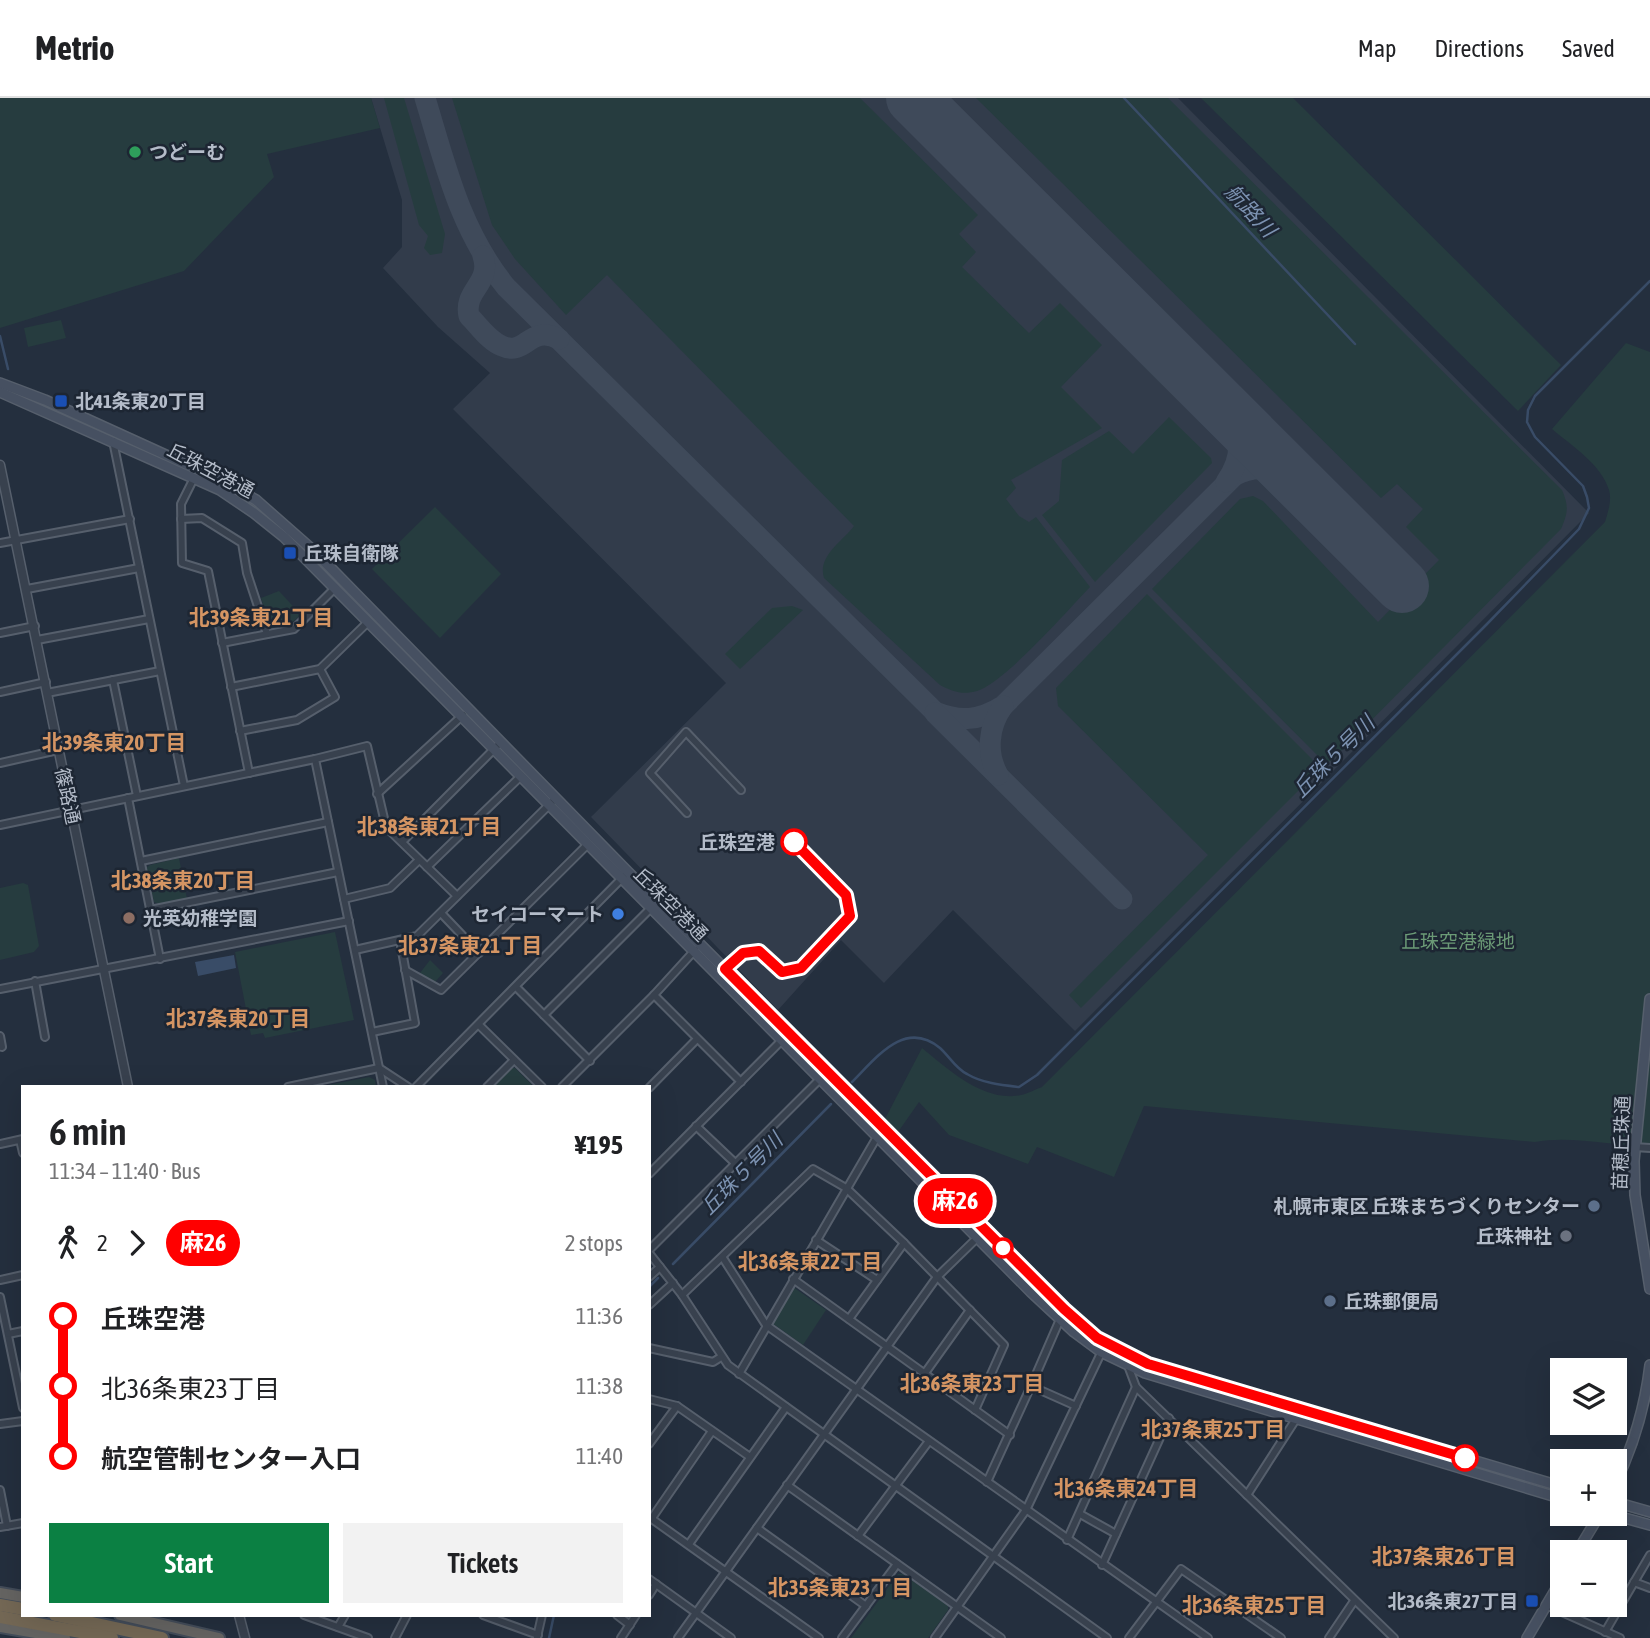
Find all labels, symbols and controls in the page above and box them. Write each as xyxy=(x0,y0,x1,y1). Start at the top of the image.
text: Metrio xyxy=(35,29,114,67)
text: Map xyxy=(1358,35,1396,62)
text: Directions xyxy=(1434,35,1524,62)
text: Saved xyxy=(1562,35,1615,62)
place label: つどーむ xyxy=(149,141,225,163)
marker: つどーむ xyxy=(127,144,143,160)
water label: 航路川 xyxy=(1221,179,1283,243)
place label: 北41条東20丁目 xyxy=(75,390,206,412)
marker: 北41条東20丁目 xyxy=(53,393,69,409)
street label: 丘珠空港通 xyxy=(164,438,258,502)
place label: 丘珠自衛隊 xyxy=(304,542,399,564)
marker: 丘珠自衛隊 xyxy=(282,545,298,561)
district label: 北39条東21丁目 xyxy=(189,605,333,629)
water label: 丘珠５号川 xyxy=(1287,709,1380,802)
district label: 北39条東20丁目 xyxy=(42,730,186,754)
street label: 篠路通 xyxy=(51,766,85,826)
district label: 北38条東21丁目 xyxy=(357,814,501,838)
marker: 丘珠空港 xyxy=(781,829,807,855)
place label: 丘珠空港 xyxy=(699,831,775,853)
street label: 丘珠空港通 xyxy=(630,863,712,945)
district label: 北38条東20丁目 xyxy=(111,868,255,892)
place label: セイコーマート xyxy=(471,903,604,925)
marker: セイコーマート xyxy=(610,906,626,922)
place label: 光英幼稚学園 xyxy=(143,907,257,929)
marker: 光英幼稚学園 xyxy=(121,910,137,926)
park label: 丘珠空港緑地 xyxy=(1401,930,1515,952)
district label: 北37条東21丁目 xyxy=(398,933,542,957)
district label: 北37条東20丁目 xyxy=(166,1006,310,1030)
street label: 苗穂丘珠通 xyxy=(1608,1095,1634,1191)
text: 6 min xyxy=(49,1110,127,1153)
water label: 丘珠５号川 xyxy=(695,1126,788,1219)
text: ¥195 xyxy=(575,1130,623,1160)
text: 11:34 – 11:40 · Bus xyxy=(49,1158,201,1184)
line badge: 麻26 xyxy=(915,1178,995,1224)
text: 麻26 xyxy=(932,1187,978,1214)
place label: 札幌市東区 丘珠まちづくりセンター xyxy=(1273,1195,1580,1217)
marker: 札幌市東区 丘珠まちづくりセンター xyxy=(1586,1198,1602,1214)
icon: walk xyxy=(49,1224,87,1262)
icon: forward xyxy=(118,1224,156,1262)
place label: 丘珠神社 xyxy=(1476,1225,1552,1247)
marker: 丘珠神社 xyxy=(1558,1228,1574,1244)
text: 麻26 xyxy=(180,1229,226,1256)
text: 2 xyxy=(97,1230,108,1256)
text: 2 stops xyxy=(565,1230,623,1256)
unlabelled marker xyxy=(993,1238,1013,1258)
district label: 北36条東22丁目 xyxy=(738,1249,882,1273)
place label: 丘珠郵便局 xyxy=(1344,1290,1439,1312)
marker: 丘珠郵便局 xyxy=(1322,1293,1338,1309)
text: 11:36 xyxy=(576,1303,623,1329)
text: 丘珠空港 xyxy=(101,1304,205,1334)
map controls xyxy=(1550,1358,1627,1617)
button: layers xyxy=(1550,1358,1627,1435)
district label: 北36条東23丁目 xyxy=(900,1371,1044,1395)
text: 11:38 xyxy=(576,1373,623,1399)
text: 北36条東23丁目 xyxy=(101,1374,280,1404)
district label: 北37条東25丁目 xyxy=(1141,1417,1285,1441)
text: 11:40 xyxy=(576,1443,623,1469)
text: 航空管制センター入口 xyxy=(101,1444,361,1474)
unlabelled marker xyxy=(1452,1445,1478,1471)
button: + xyxy=(1550,1449,1627,1526)
district label: 北36条東24丁目 xyxy=(1054,1476,1198,1500)
button: Start xyxy=(49,1523,329,1603)
button: Tickets xyxy=(343,1523,623,1603)
button: − xyxy=(1550,1540,1627,1617)
district label: 北37条東26丁目 xyxy=(1372,1544,1516,1568)
district label: 北35条東23丁目 xyxy=(768,1575,912,1599)
place label: 北36条東27丁目 xyxy=(1387,1590,1518,1612)
district label: 北36条東25丁目 xyxy=(1182,1593,1326,1617)
marker: 北36条東27丁目 xyxy=(1524,1593,1540,1609)

